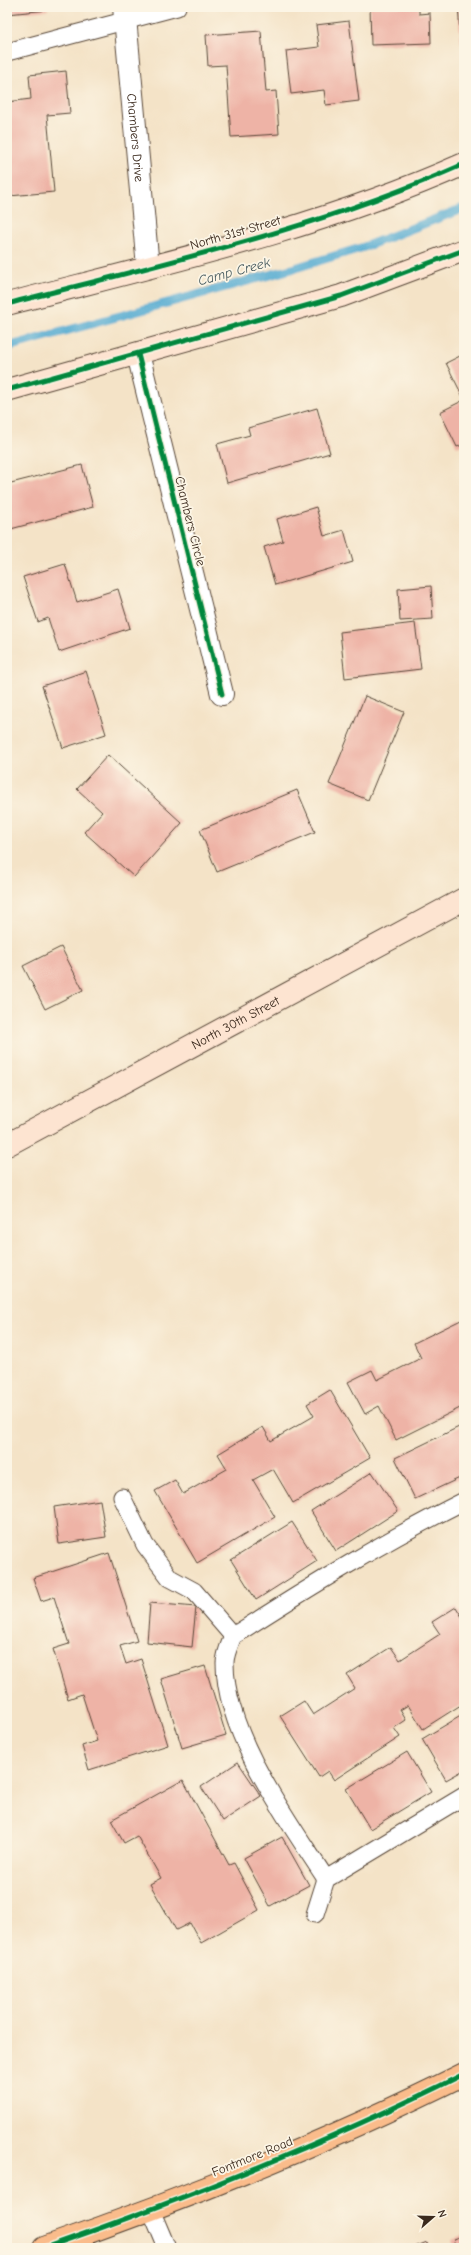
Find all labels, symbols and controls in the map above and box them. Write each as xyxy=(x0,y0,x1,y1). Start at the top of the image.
street label: Chambers Drive xyxy=(124,93,147,183)
street label: North 31st Street xyxy=(188,212,283,253)
water label: Camp Creek xyxy=(196,254,272,289)
street label: Chambers Circle xyxy=(172,475,209,568)
street label: North 30th Street xyxy=(189,992,283,1052)
street label: Fontmore Road xyxy=(210,2133,295,2180)
north arrow xyxy=(413,2197,453,2237)
text: N xyxy=(435,2208,449,2219)

